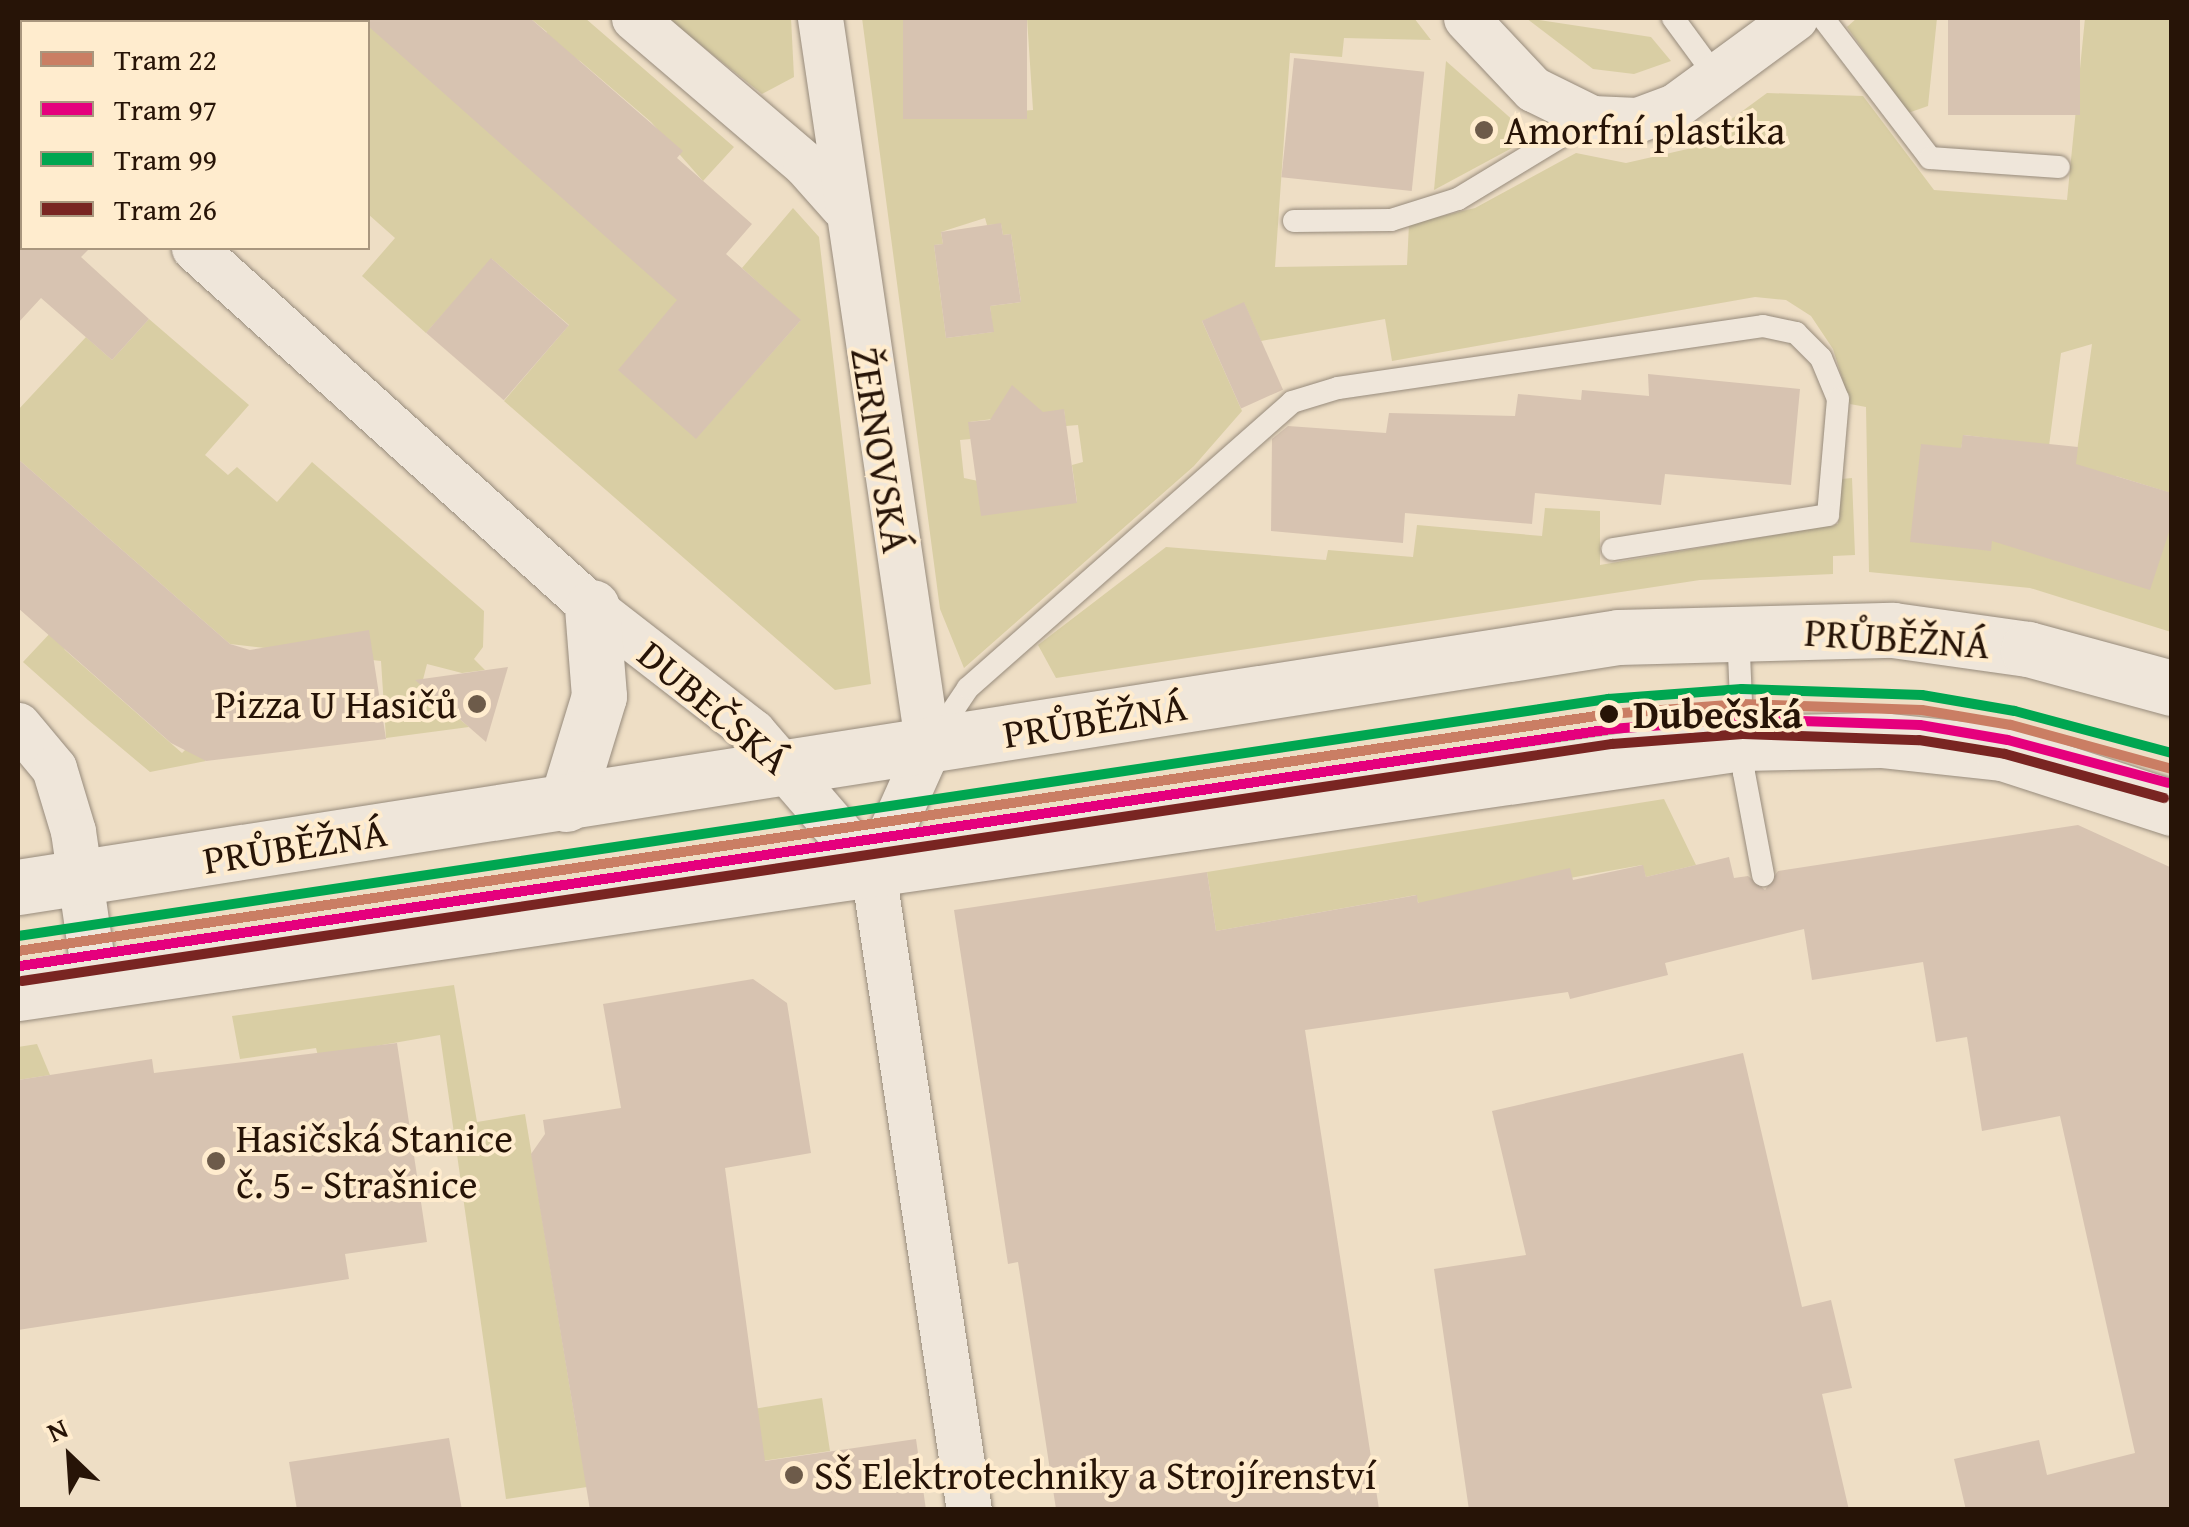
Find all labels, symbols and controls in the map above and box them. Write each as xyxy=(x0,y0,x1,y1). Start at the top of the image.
legend xyxy=(20,20,370,250)
text: Tram 22 xyxy=(114,37,217,81)
text: Tram 97 xyxy=(114,87,217,131)
place label: Amorfní plastika xyxy=(1504,106,1785,154)
marker: Amorfní plastika xyxy=(1473,119,1495,141)
text: Tram 99 xyxy=(114,137,217,181)
text: Tram 26 xyxy=(114,187,217,231)
street label: ŽERNOVSKÁ xyxy=(841,344,921,556)
street label: PRŮBĚŽNÁ xyxy=(1803,608,1991,668)
street label: DUBEČSKÁ xyxy=(629,630,799,784)
place label: Pizza U Hasičů xyxy=(214,680,457,728)
street label: PRŮBĚŽNÁ xyxy=(1000,682,1190,758)
place label: Dubečská xyxy=(1633,690,1802,738)
marker: Pizza U Hasičů xyxy=(466,693,488,715)
marker: Dubečská xyxy=(1594,699,1624,729)
street label: PRŮBĚŽNÁ xyxy=(200,808,390,884)
place label: Hasičská Stanice č. 5 - Strašnice xyxy=(236,1114,513,1208)
marker: Hasičská Stanice č. 5 - Strašnice xyxy=(205,1150,227,1172)
north arrow xyxy=(20,1407,120,1507)
text: N xyxy=(40,1407,74,1452)
place label: SŠ Elektrotechniky a Strojírenství xyxy=(814,1451,1376,1499)
marker: SŠ Elektrotechniky a Strojírenství xyxy=(783,1464,805,1486)

